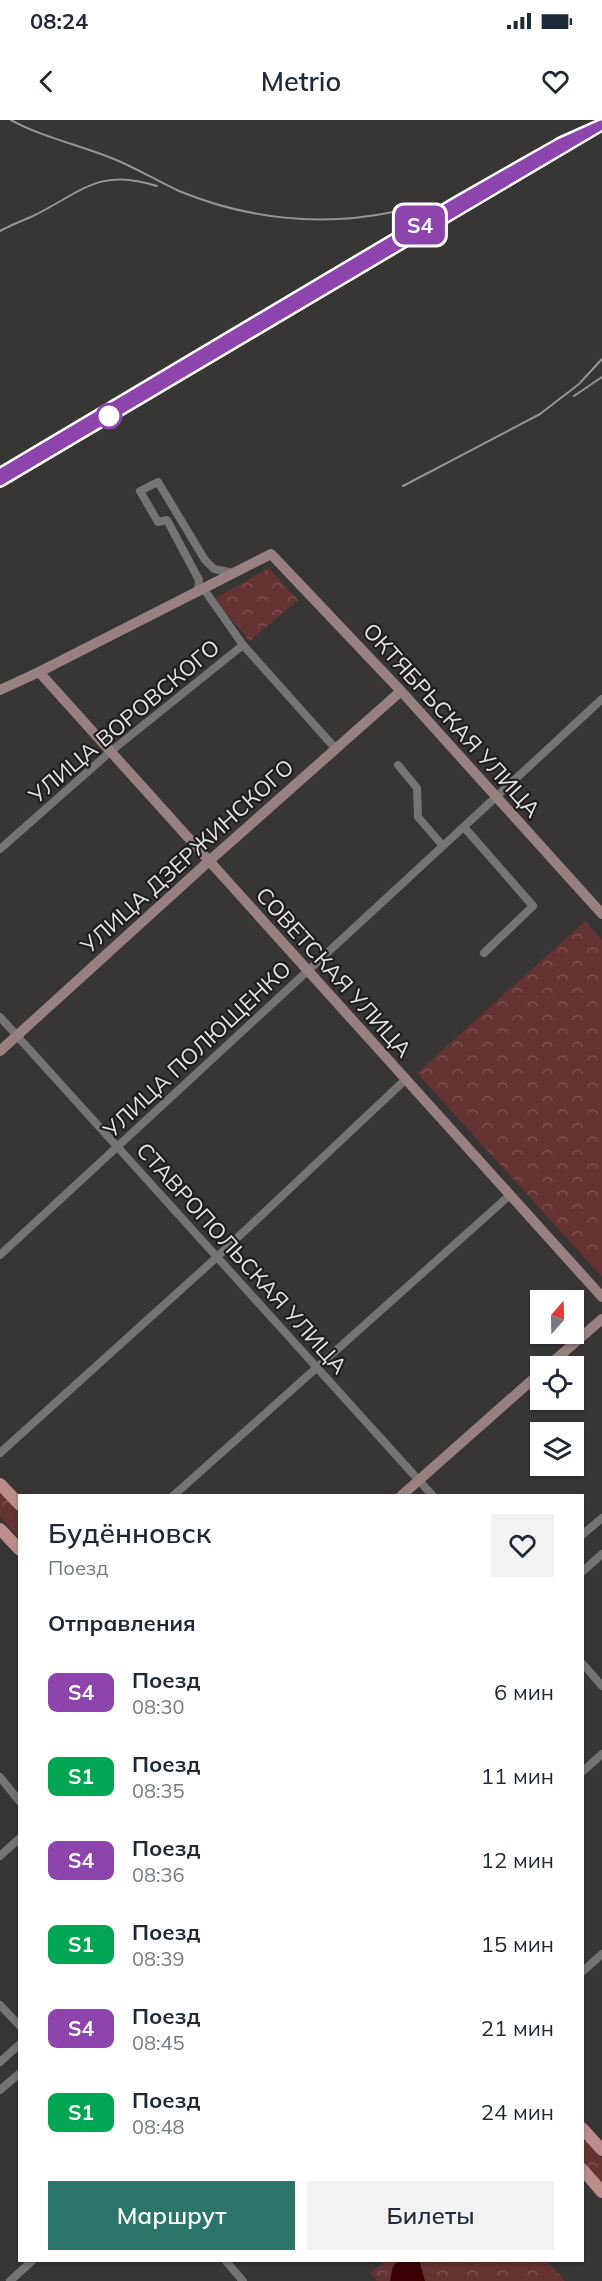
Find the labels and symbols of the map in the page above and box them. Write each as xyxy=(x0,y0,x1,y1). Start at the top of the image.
line badge: S4 xyxy=(393,206,447,244)
unlabelled marker xyxy=(96,403,122,429)
street label: ОКТЯБРЬСКАЯ УЛИЦА xyxy=(357,617,547,823)
street label: УЛИЦА ВОРОВСКОГО xyxy=(22,633,225,810)
street label: УЛИЦА ДЗЕРЖИНСКОГО xyxy=(74,753,299,960)
street label: СОВЕТСКАЯ УЛИЦА xyxy=(250,881,418,1063)
street label: УЛИЦА ПОЛЮЩЕНКО xyxy=(97,955,297,1144)
street label: СТАВРОПОЛЬСКАЯ УЛИЦА xyxy=(131,1136,353,1380)
north arrow xyxy=(530,1290,584,1344)

